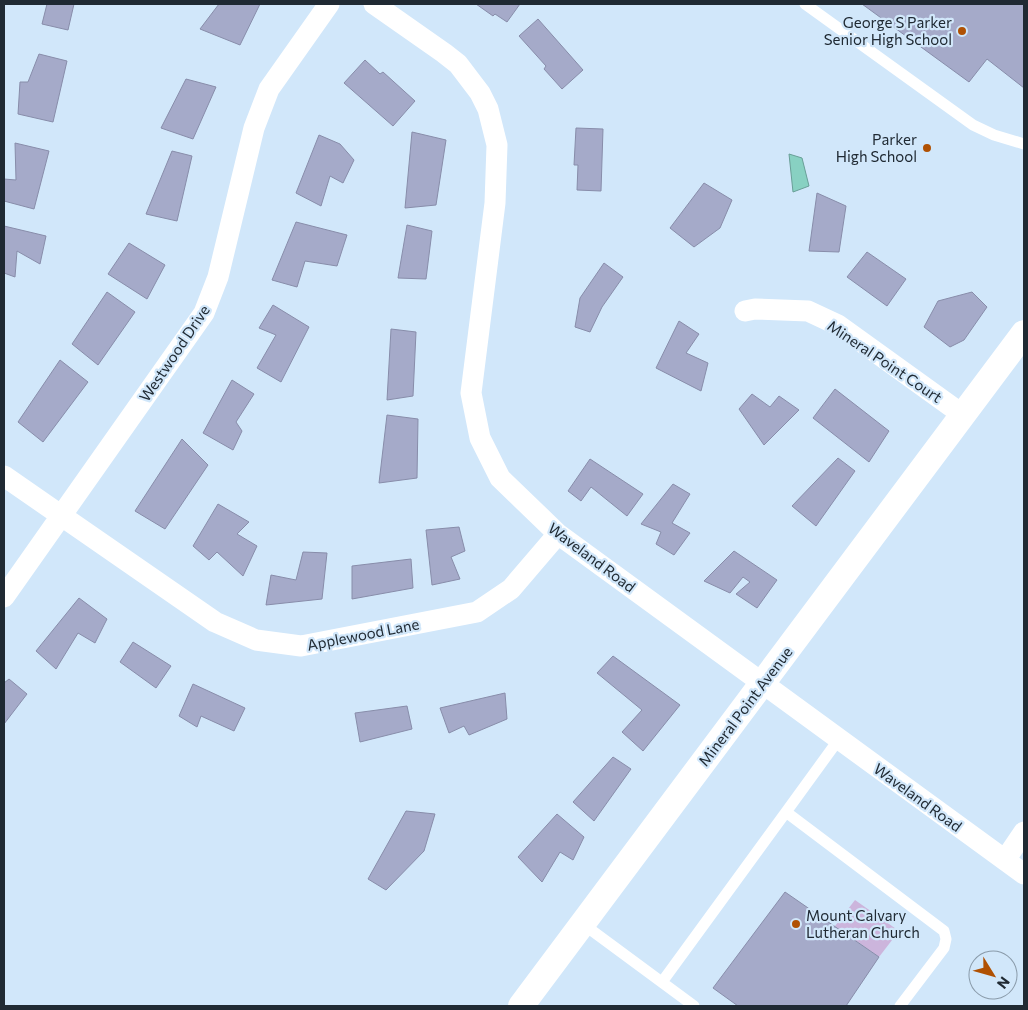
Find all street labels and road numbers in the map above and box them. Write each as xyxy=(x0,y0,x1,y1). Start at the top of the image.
street label: Westwood Drive xyxy=(135,301,213,405)
street label: Mineral Point Court xyxy=(824,316,946,406)
street label: Waveland Road xyxy=(545,518,639,596)
street label: Applewood Lane xyxy=(305,614,421,654)
street label: Mineral Point Avenue xyxy=(694,643,796,769)
street label: Waveland Road xyxy=(871,759,965,835)

